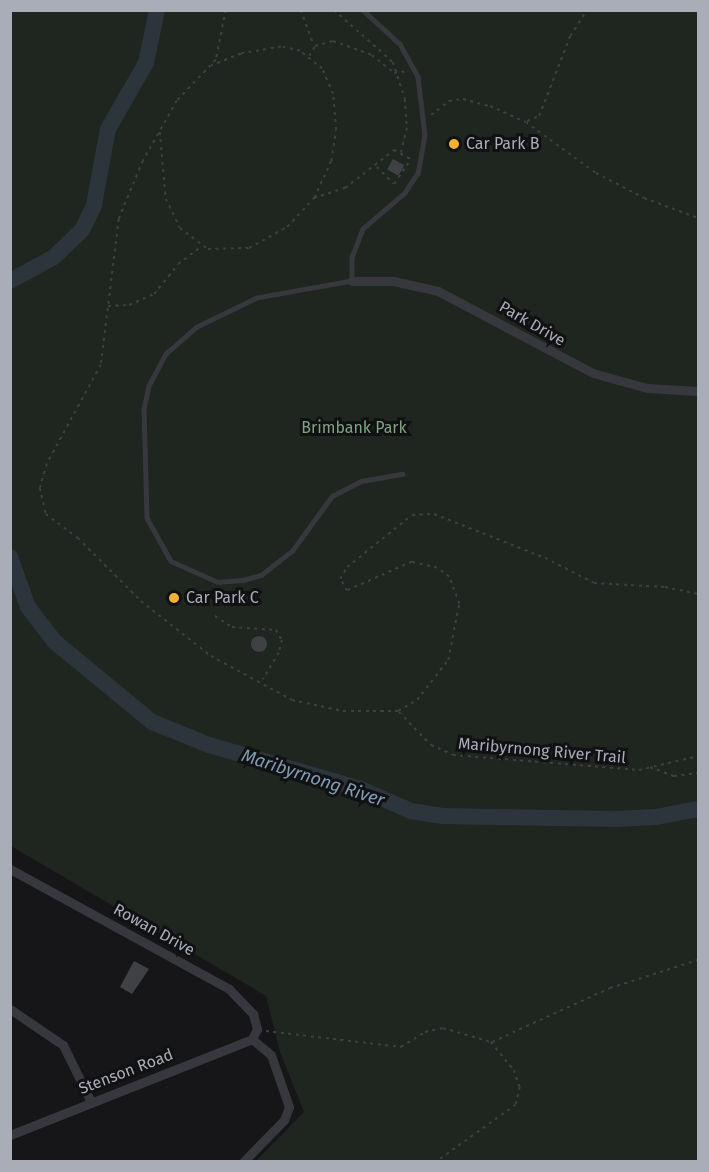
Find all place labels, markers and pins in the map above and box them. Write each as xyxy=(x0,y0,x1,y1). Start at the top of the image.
place label: Car Park B xyxy=(466,134,539,154)
marker: Car Park B xyxy=(447,137,461,151)
place label: Car Park C xyxy=(186,588,259,608)
marker: Car Park C xyxy=(167,591,181,605)

